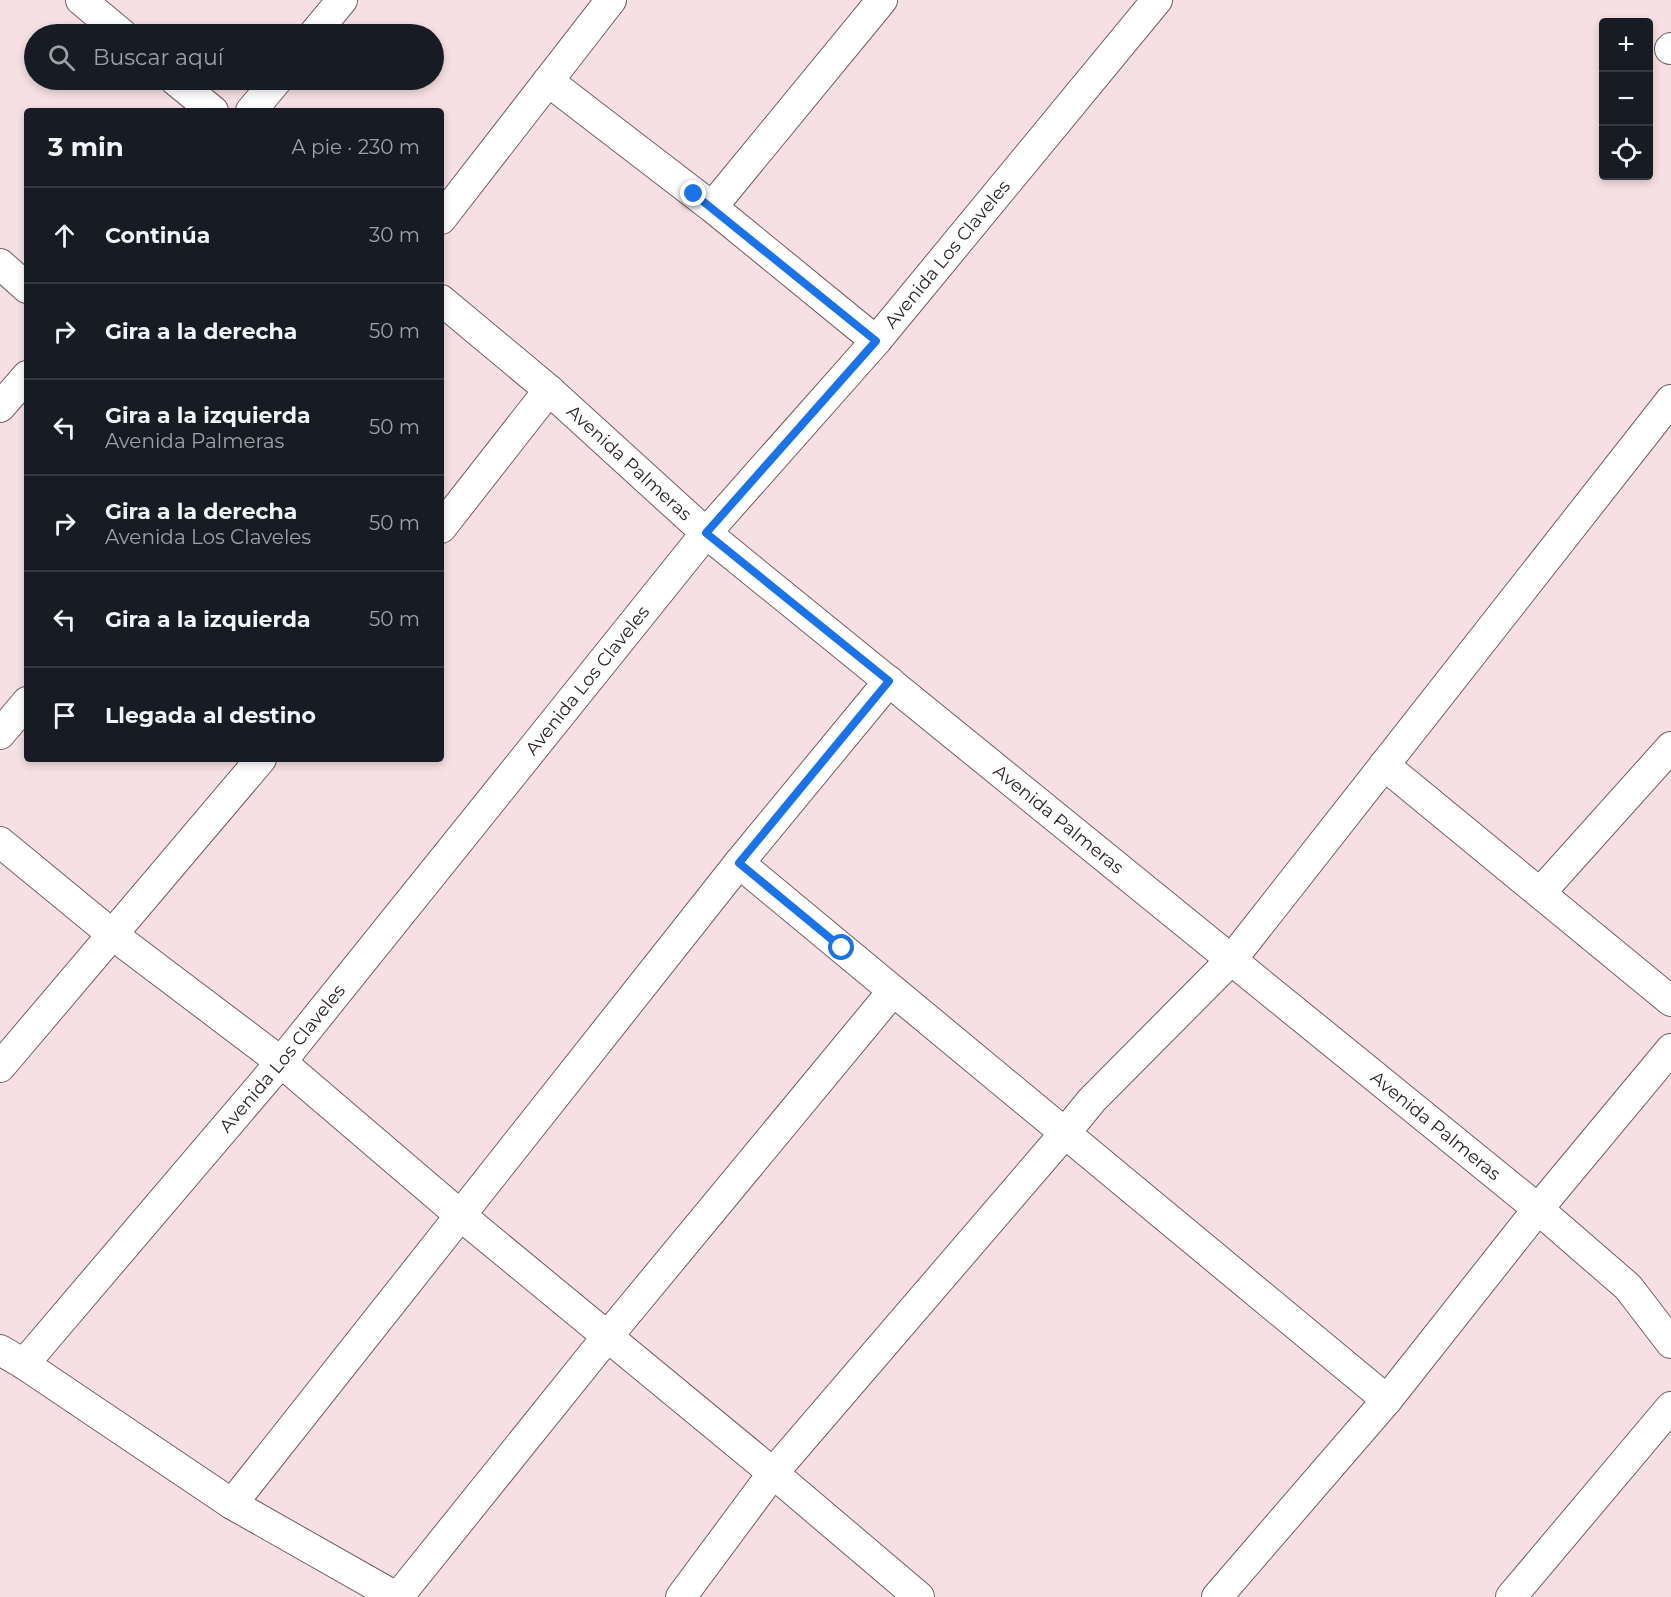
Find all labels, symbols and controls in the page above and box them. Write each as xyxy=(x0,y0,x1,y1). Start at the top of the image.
map controls xyxy=(1599,18,1653,180)
button: + xyxy=(1599,18,1653,72)
search box xyxy=(24,24,444,90)
icon: search xyxy=(45,41,78,74)
text: Buscar aquí xyxy=(93,44,224,71)
button: − xyxy=(1599,72,1653,126)
button: locate xyxy=(1599,126,1653,180)
text: 3 min xyxy=(48,131,124,163)
text: A pie · 230 m xyxy=(292,135,420,159)
street label: Avenida Los Claveles xyxy=(880,175,1015,333)
route end xyxy=(680,180,706,206)
icon: ahead xyxy=(48,219,81,252)
text: Continúa xyxy=(105,222,210,249)
text: 30 m xyxy=(369,223,420,247)
icon: right xyxy=(48,315,81,348)
text: Gira a la derecha xyxy=(105,318,297,345)
text: 50 m xyxy=(369,319,420,343)
street label: Avenida Palmeras xyxy=(562,401,696,526)
text: Gira a la izquierda xyxy=(105,402,311,429)
icon: left xyxy=(48,411,81,444)
text: 50 m xyxy=(369,415,420,439)
text: Avenida Palmeras xyxy=(105,429,284,453)
text: Gira a la derecha xyxy=(105,498,297,525)
icon: right xyxy=(48,507,81,540)
text: 50 m xyxy=(369,511,420,535)
text: Avenida Los Claveles xyxy=(105,525,311,549)
street label: Avenida Los Claveles xyxy=(521,601,654,760)
icon: left xyxy=(48,603,81,636)
text: Gira a la izquierda xyxy=(105,606,311,633)
text: 50 m xyxy=(369,607,420,631)
icon: arrive xyxy=(48,699,81,732)
text: Llegada al destino xyxy=(105,702,316,729)
street label: Avenida Palmeras xyxy=(989,760,1128,879)
route start xyxy=(828,934,854,960)
street label: Avenida Los Claveles xyxy=(215,980,350,1137)
street label: Avenida Palmeras xyxy=(1366,1066,1505,1185)

